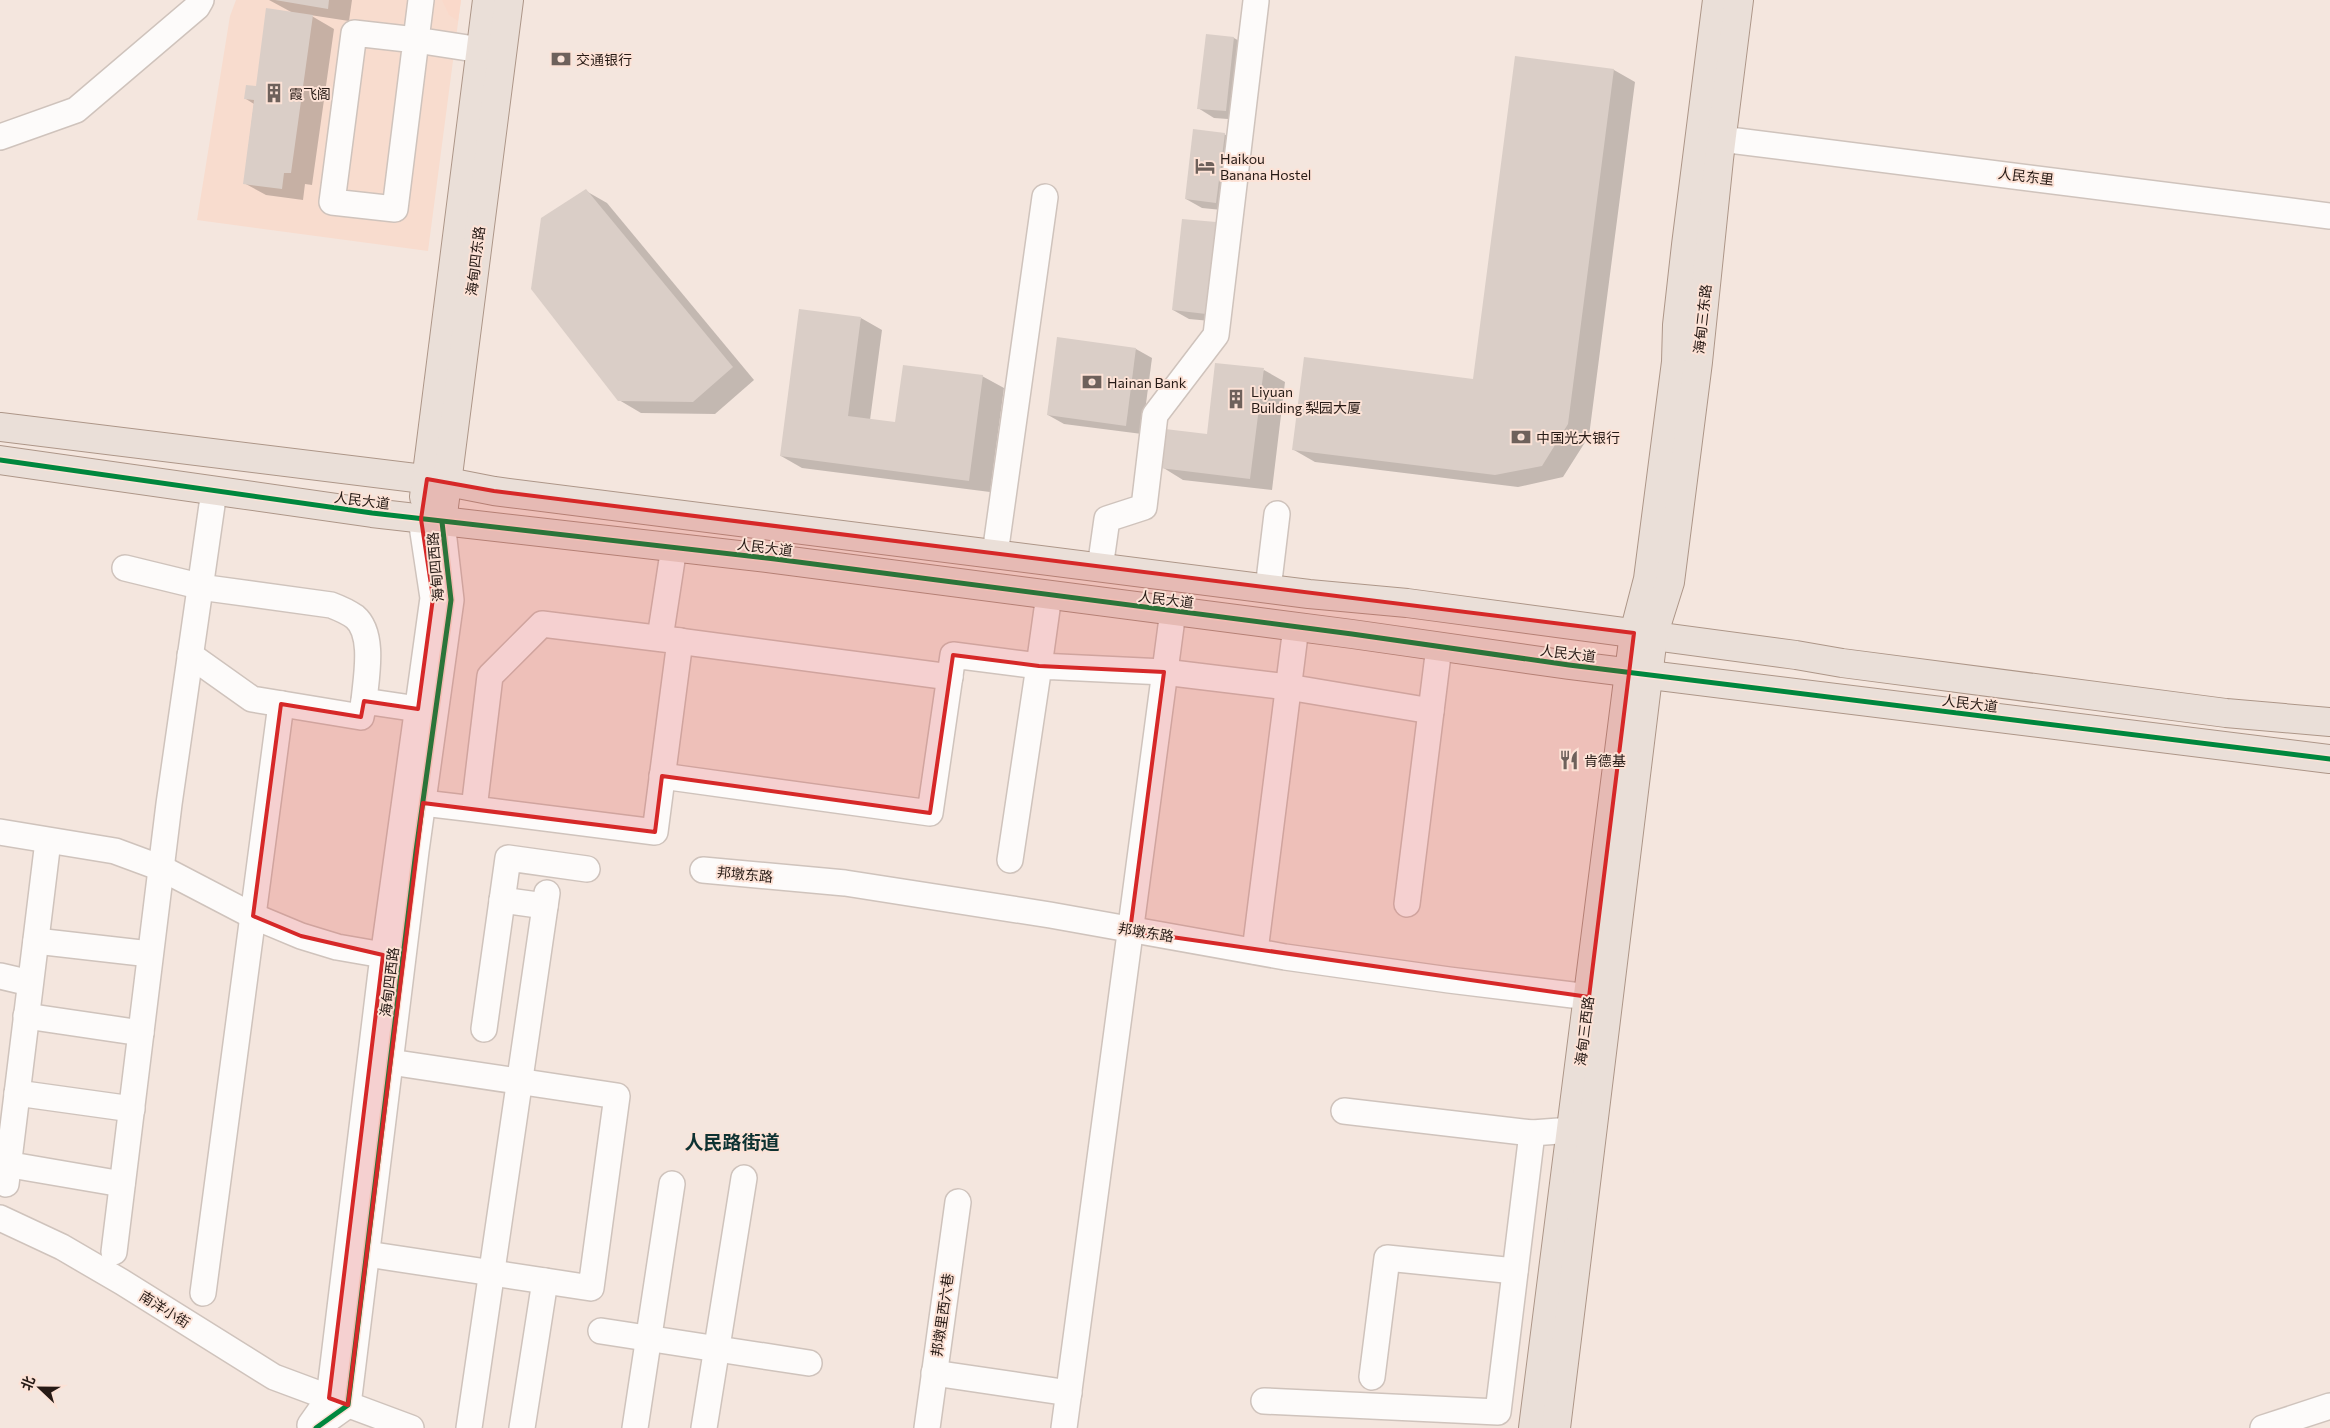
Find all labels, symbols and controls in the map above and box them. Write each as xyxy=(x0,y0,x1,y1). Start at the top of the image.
bank icon: 交通银行 xyxy=(550,48,572,70)
place label: 交通银行 xyxy=(576,51,632,68)
building icon: 霞飞阁 xyxy=(263,82,285,104)
place label: 霞飞阁 xyxy=(289,85,331,102)
place label: Haikou Banana Hostel xyxy=(1220,150,1311,183)
hotel icon: Haikou Banana Hostel xyxy=(1194,155,1216,177)
street label: 人民东里 xyxy=(1997,164,2055,188)
street label: 海甸四东路 xyxy=(462,225,488,297)
street label: 海甸三东路 xyxy=(1690,283,1714,355)
bank icon: Hainan Bank xyxy=(1081,371,1103,393)
place label: Hainan Bank xyxy=(1107,374,1187,391)
place label: Liyuan Building 梨园大厦 xyxy=(1251,383,1361,416)
building icon: Liyuan Building 梨园大厦 xyxy=(1225,388,1247,410)
bank icon: 中国光大银行 xyxy=(1510,426,1532,448)
place label: 中国光大银行 xyxy=(1536,429,1620,446)
street label: 人民大道 xyxy=(333,488,391,512)
street label: 海甸四西路 xyxy=(423,531,447,603)
street label: 人民大道 xyxy=(736,535,794,559)
street label: 人民大道 xyxy=(1137,587,1195,611)
street label: 人民大道 xyxy=(1539,641,1597,665)
street label: 人民大道 xyxy=(1941,691,1999,715)
restaurant icon: 肯德基 xyxy=(1558,749,1580,771)
place label: 肯德基 xyxy=(1584,752,1626,769)
street label: 邦墩东路 xyxy=(716,863,774,885)
street label: 邦墩东路 xyxy=(1117,919,1175,945)
street label: 海甸四西路 xyxy=(376,946,402,1018)
street label: 海甸三西路 xyxy=(1571,995,1597,1067)
district label: 人民路街道 xyxy=(684,1130,780,1153)
street label: 邦墩里西六巷 xyxy=(928,1272,956,1358)
street label: 南洋小街 xyxy=(137,1287,193,1331)
north arrow xyxy=(15,1363,65,1413)
text: 北 xyxy=(17,1373,38,1393)

